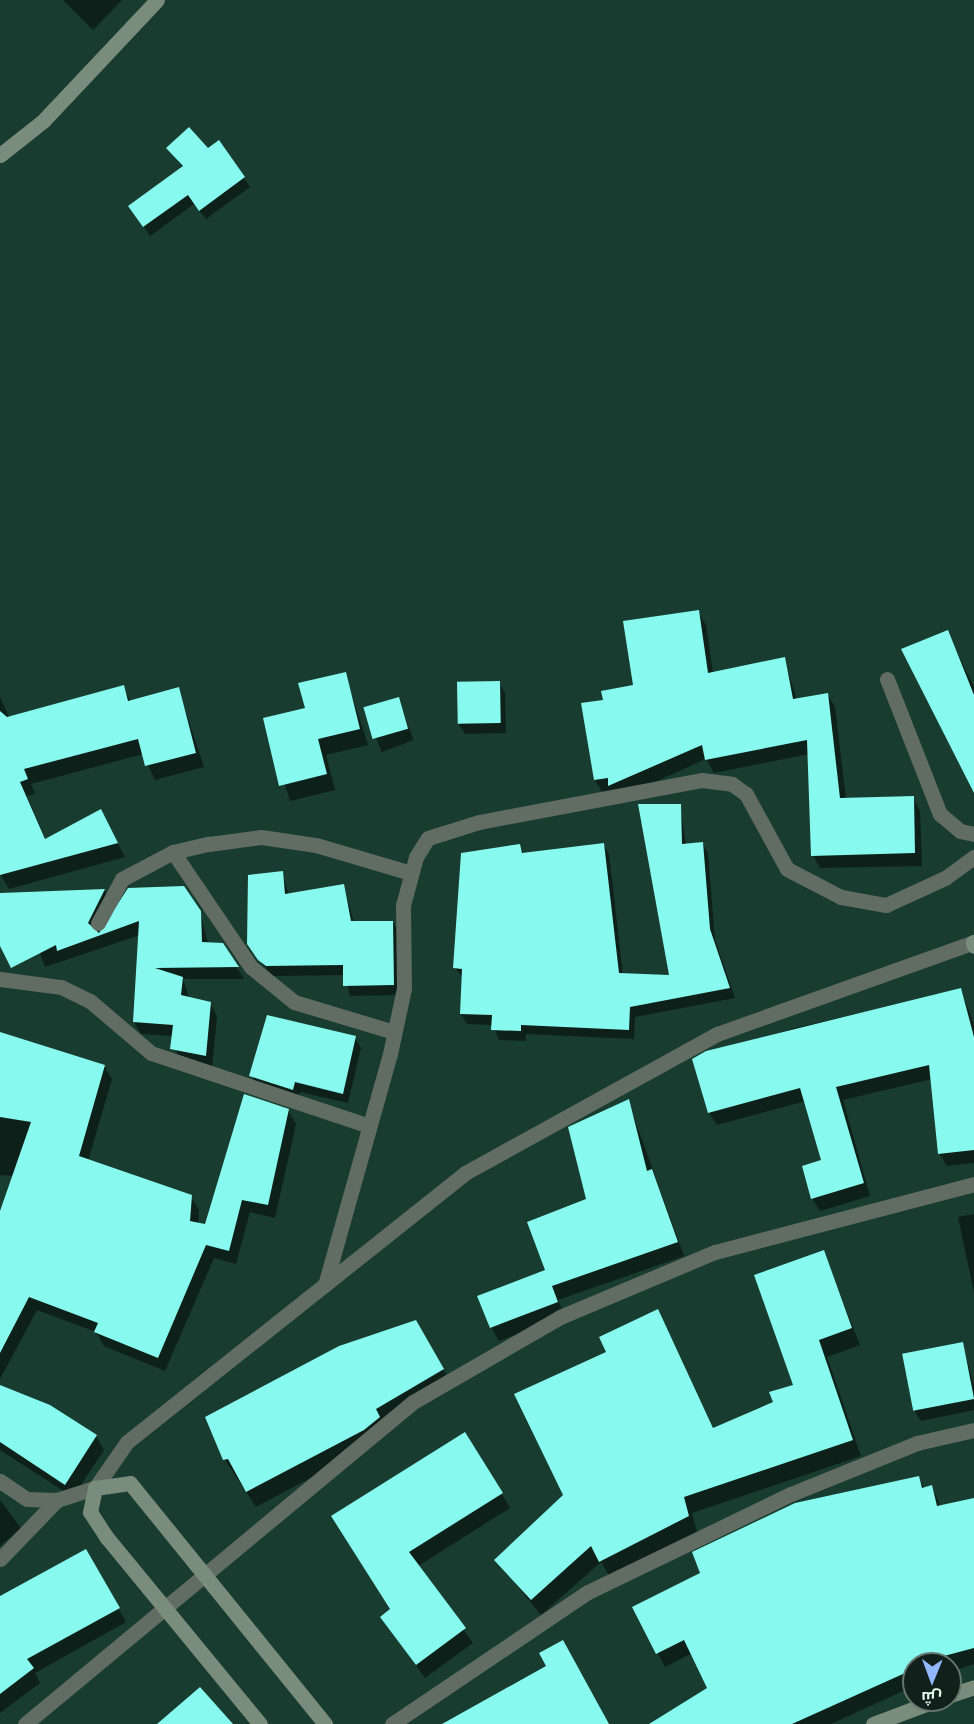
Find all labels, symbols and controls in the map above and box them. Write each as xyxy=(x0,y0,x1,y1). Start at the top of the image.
north arrow xyxy=(902,1652,962,1712)
text: ش xyxy=(921,1688,942,1708)

